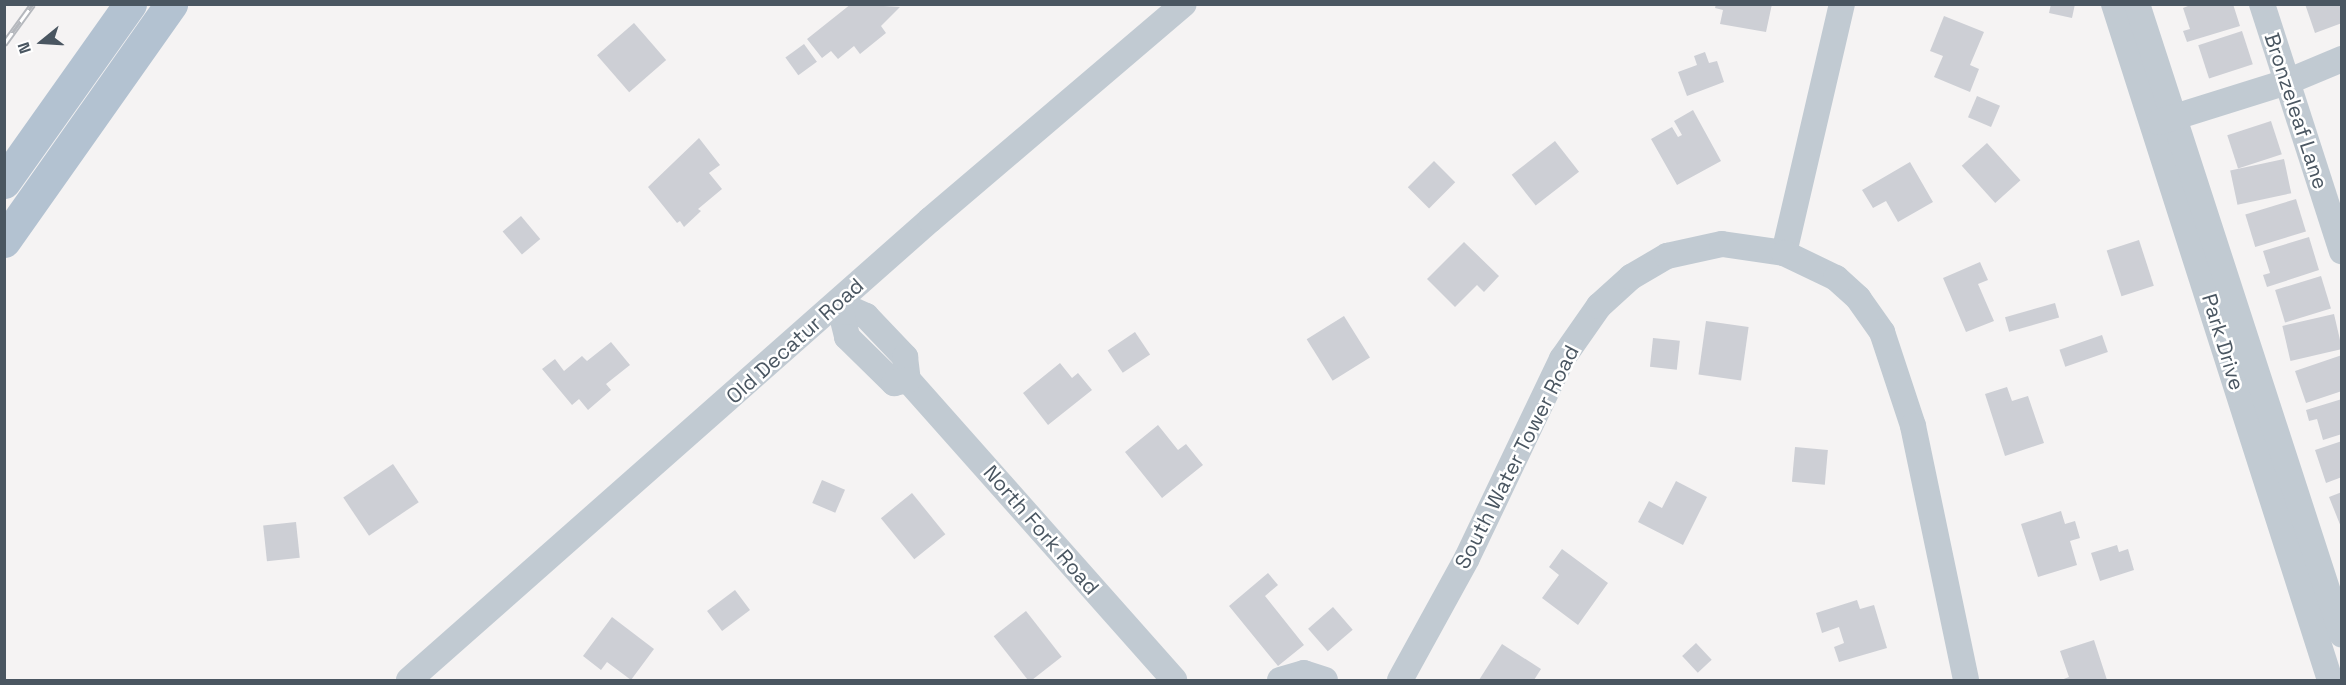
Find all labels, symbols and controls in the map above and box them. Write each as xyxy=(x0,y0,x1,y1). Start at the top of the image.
north arrow xyxy=(12,12,72,72)
street label: Bronzeleaf Lane xyxy=(2259,30,2333,192)
text: N xyxy=(13,39,36,56)
street label: Old Decatur Road xyxy=(721,273,869,409)
street label: Park Drive xyxy=(2196,291,2250,393)
street label: South Water Tower Road xyxy=(1449,341,1585,573)
street label: North Fork Road xyxy=(978,460,1104,600)

